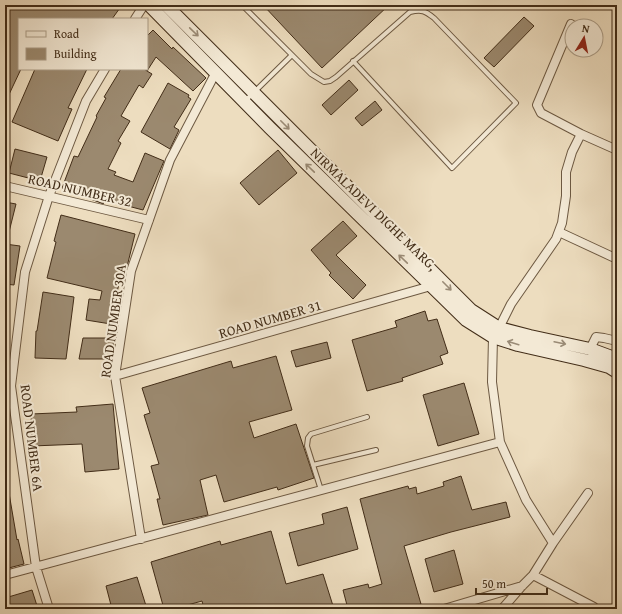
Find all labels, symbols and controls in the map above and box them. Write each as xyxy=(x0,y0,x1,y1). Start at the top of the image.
legend xyxy=(18,18,148,70)
north arrow xyxy=(564,18,604,58)
text: N xyxy=(581,20,591,37)
text: Road xyxy=(54,25,80,42)
one-way arrow xyxy=(189,27,199,37)
text: Building xyxy=(54,45,97,62)
one-way arrow xyxy=(280,120,290,130)
street label: NIRMALADEVI DIGHE MARG, xyxy=(306,143,442,275)
one-way arrow xyxy=(305,163,315,172)
street label: ROAD NUMBER 32 xyxy=(26,168,134,212)
one-way arrow xyxy=(398,254,408,263)
street label: ROAD NUMBER 30A xyxy=(95,263,131,379)
one-way arrow xyxy=(442,281,452,291)
street label: ROAD NUMBER 31 xyxy=(216,295,324,343)
one-way arrow xyxy=(506,339,519,346)
one-way arrow xyxy=(553,339,566,347)
street label: ROAD NUMBER 6A xyxy=(16,383,49,493)
scale bar xyxy=(476,570,547,596)
text: 50 m xyxy=(482,575,506,592)

